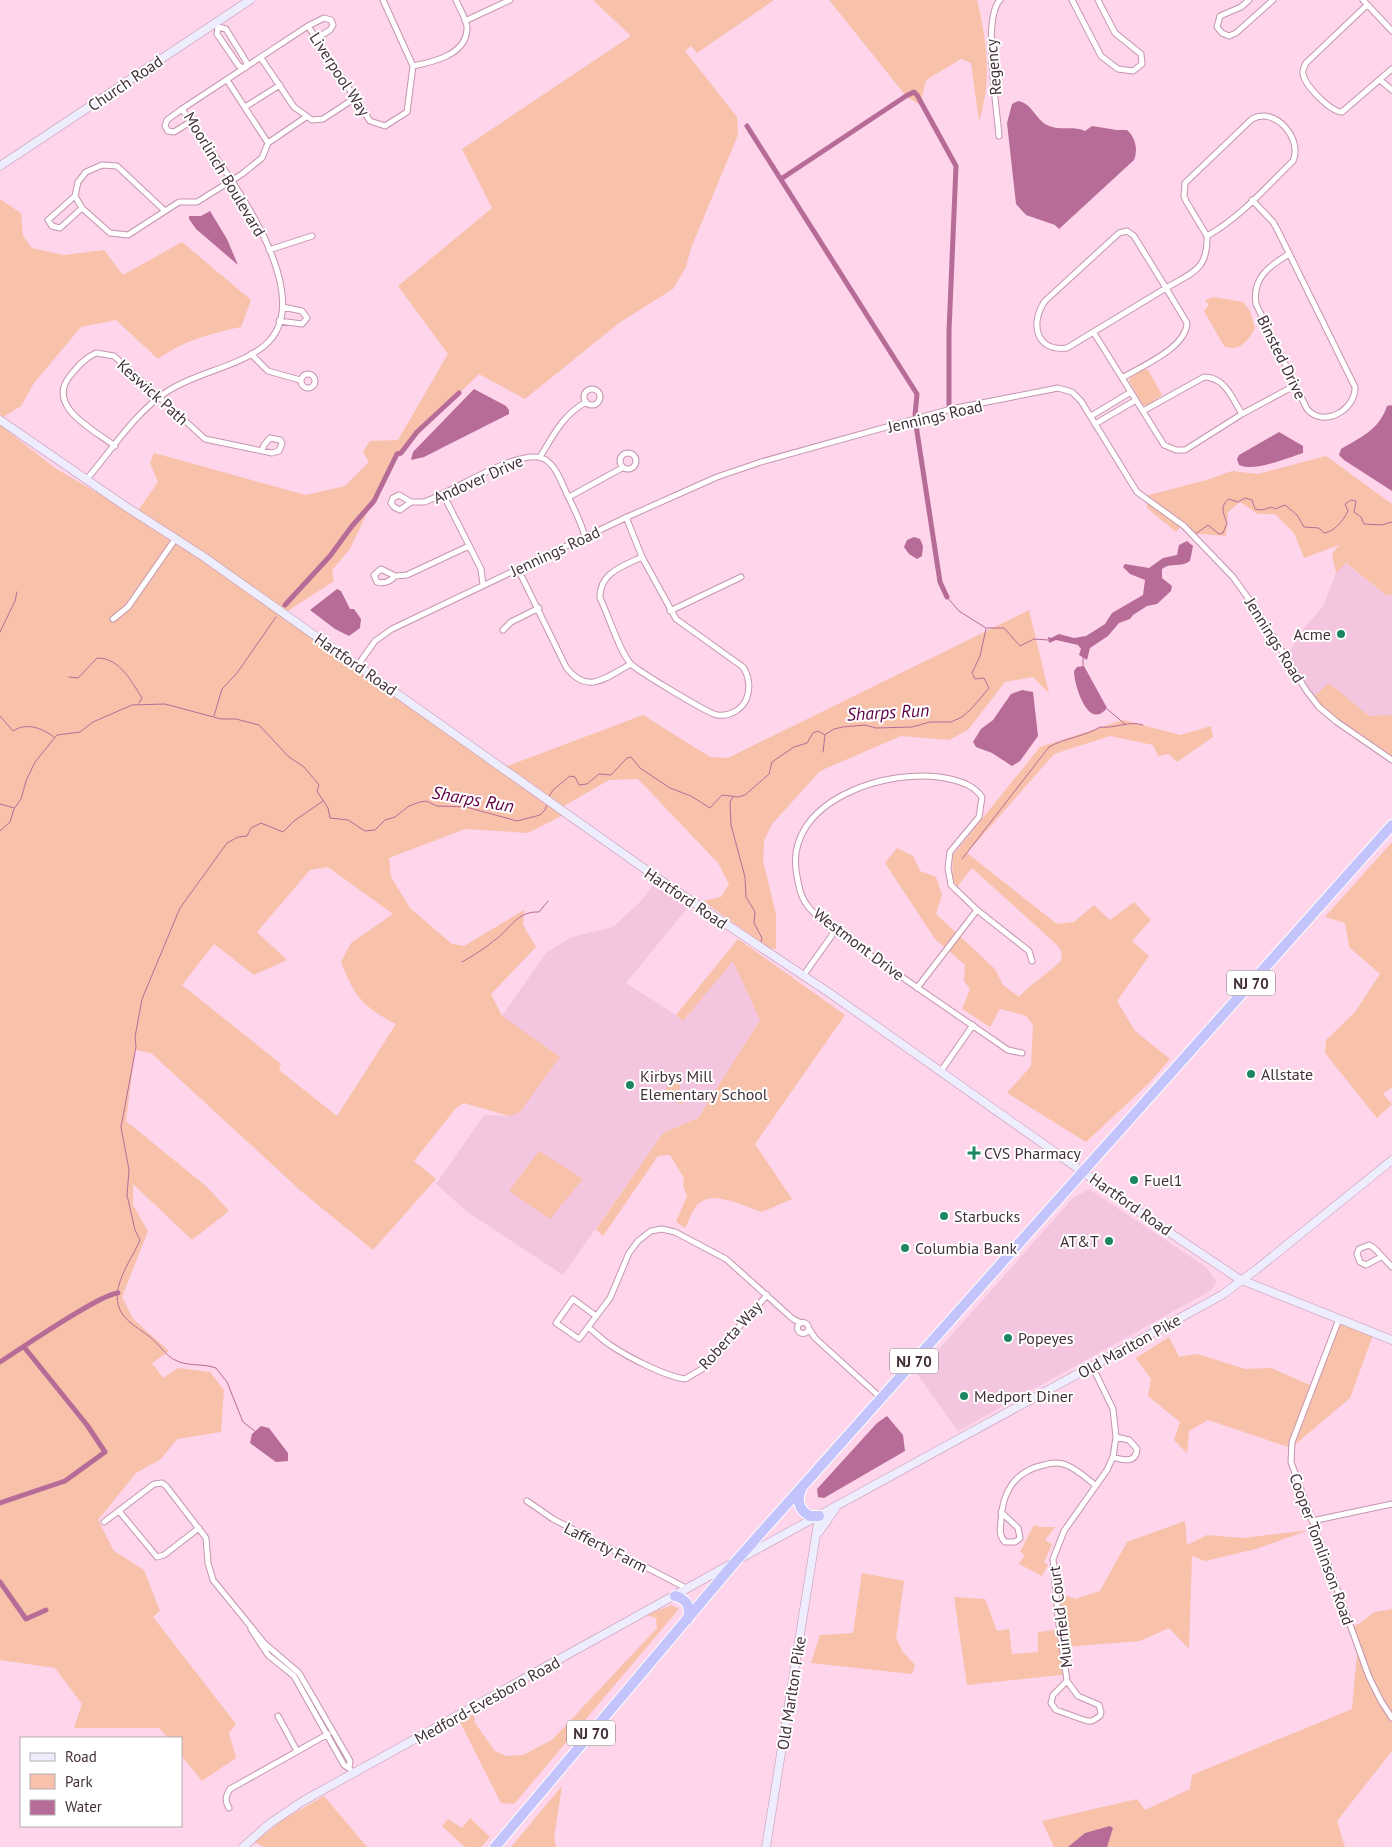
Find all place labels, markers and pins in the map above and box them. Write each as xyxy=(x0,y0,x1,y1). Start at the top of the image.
place label: Acme xyxy=(1294,624,1331,644)
marker: Acme xyxy=(1335,628,1347,640)
place label: Allstate xyxy=(1261,1064,1313,1084)
place label: Kirbys Mill Elementary School xyxy=(640,1066,768,1104)
marker: Allstate xyxy=(1245,1068,1257,1080)
marker: Kirbys Mill Elementary School xyxy=(624,1079,636,1091)
place label: CVS Pharmacy xyxy=(984,1143,1082,1163)
marker: CVS Pharmacy xyxy=(968,1147,980,1159)
place label: Fuel1 xyxy=(1144,1170,1182,1190)
marker: Fuel1 xyxy=(1128,1174,1140,1186)
place label: Starbucks xyxy=(954,1206,1020,1226)
marker: Starbucks xyxy=(938,1210,950,1222)
place label: AT&T xyxy=(1060,1231,1099,1251)
marker: AT&T xyxy=(1103,1235,1115,1247)
place label: Columbia Bank xyxy=(915,1238,1018,1258)
marker: Columbia Bank xyxy=(899,1242,911,1254)
place label: Popeyes xyxy=(1018,1328,1074,1348)
marker: Popeyes xyxy=(1002,1332,1014,1344)
place label: Medport Diner xyxy=(974,1386,1074,1406)
marker: Medport Diner xyxy=(958,1390,970,1402)

